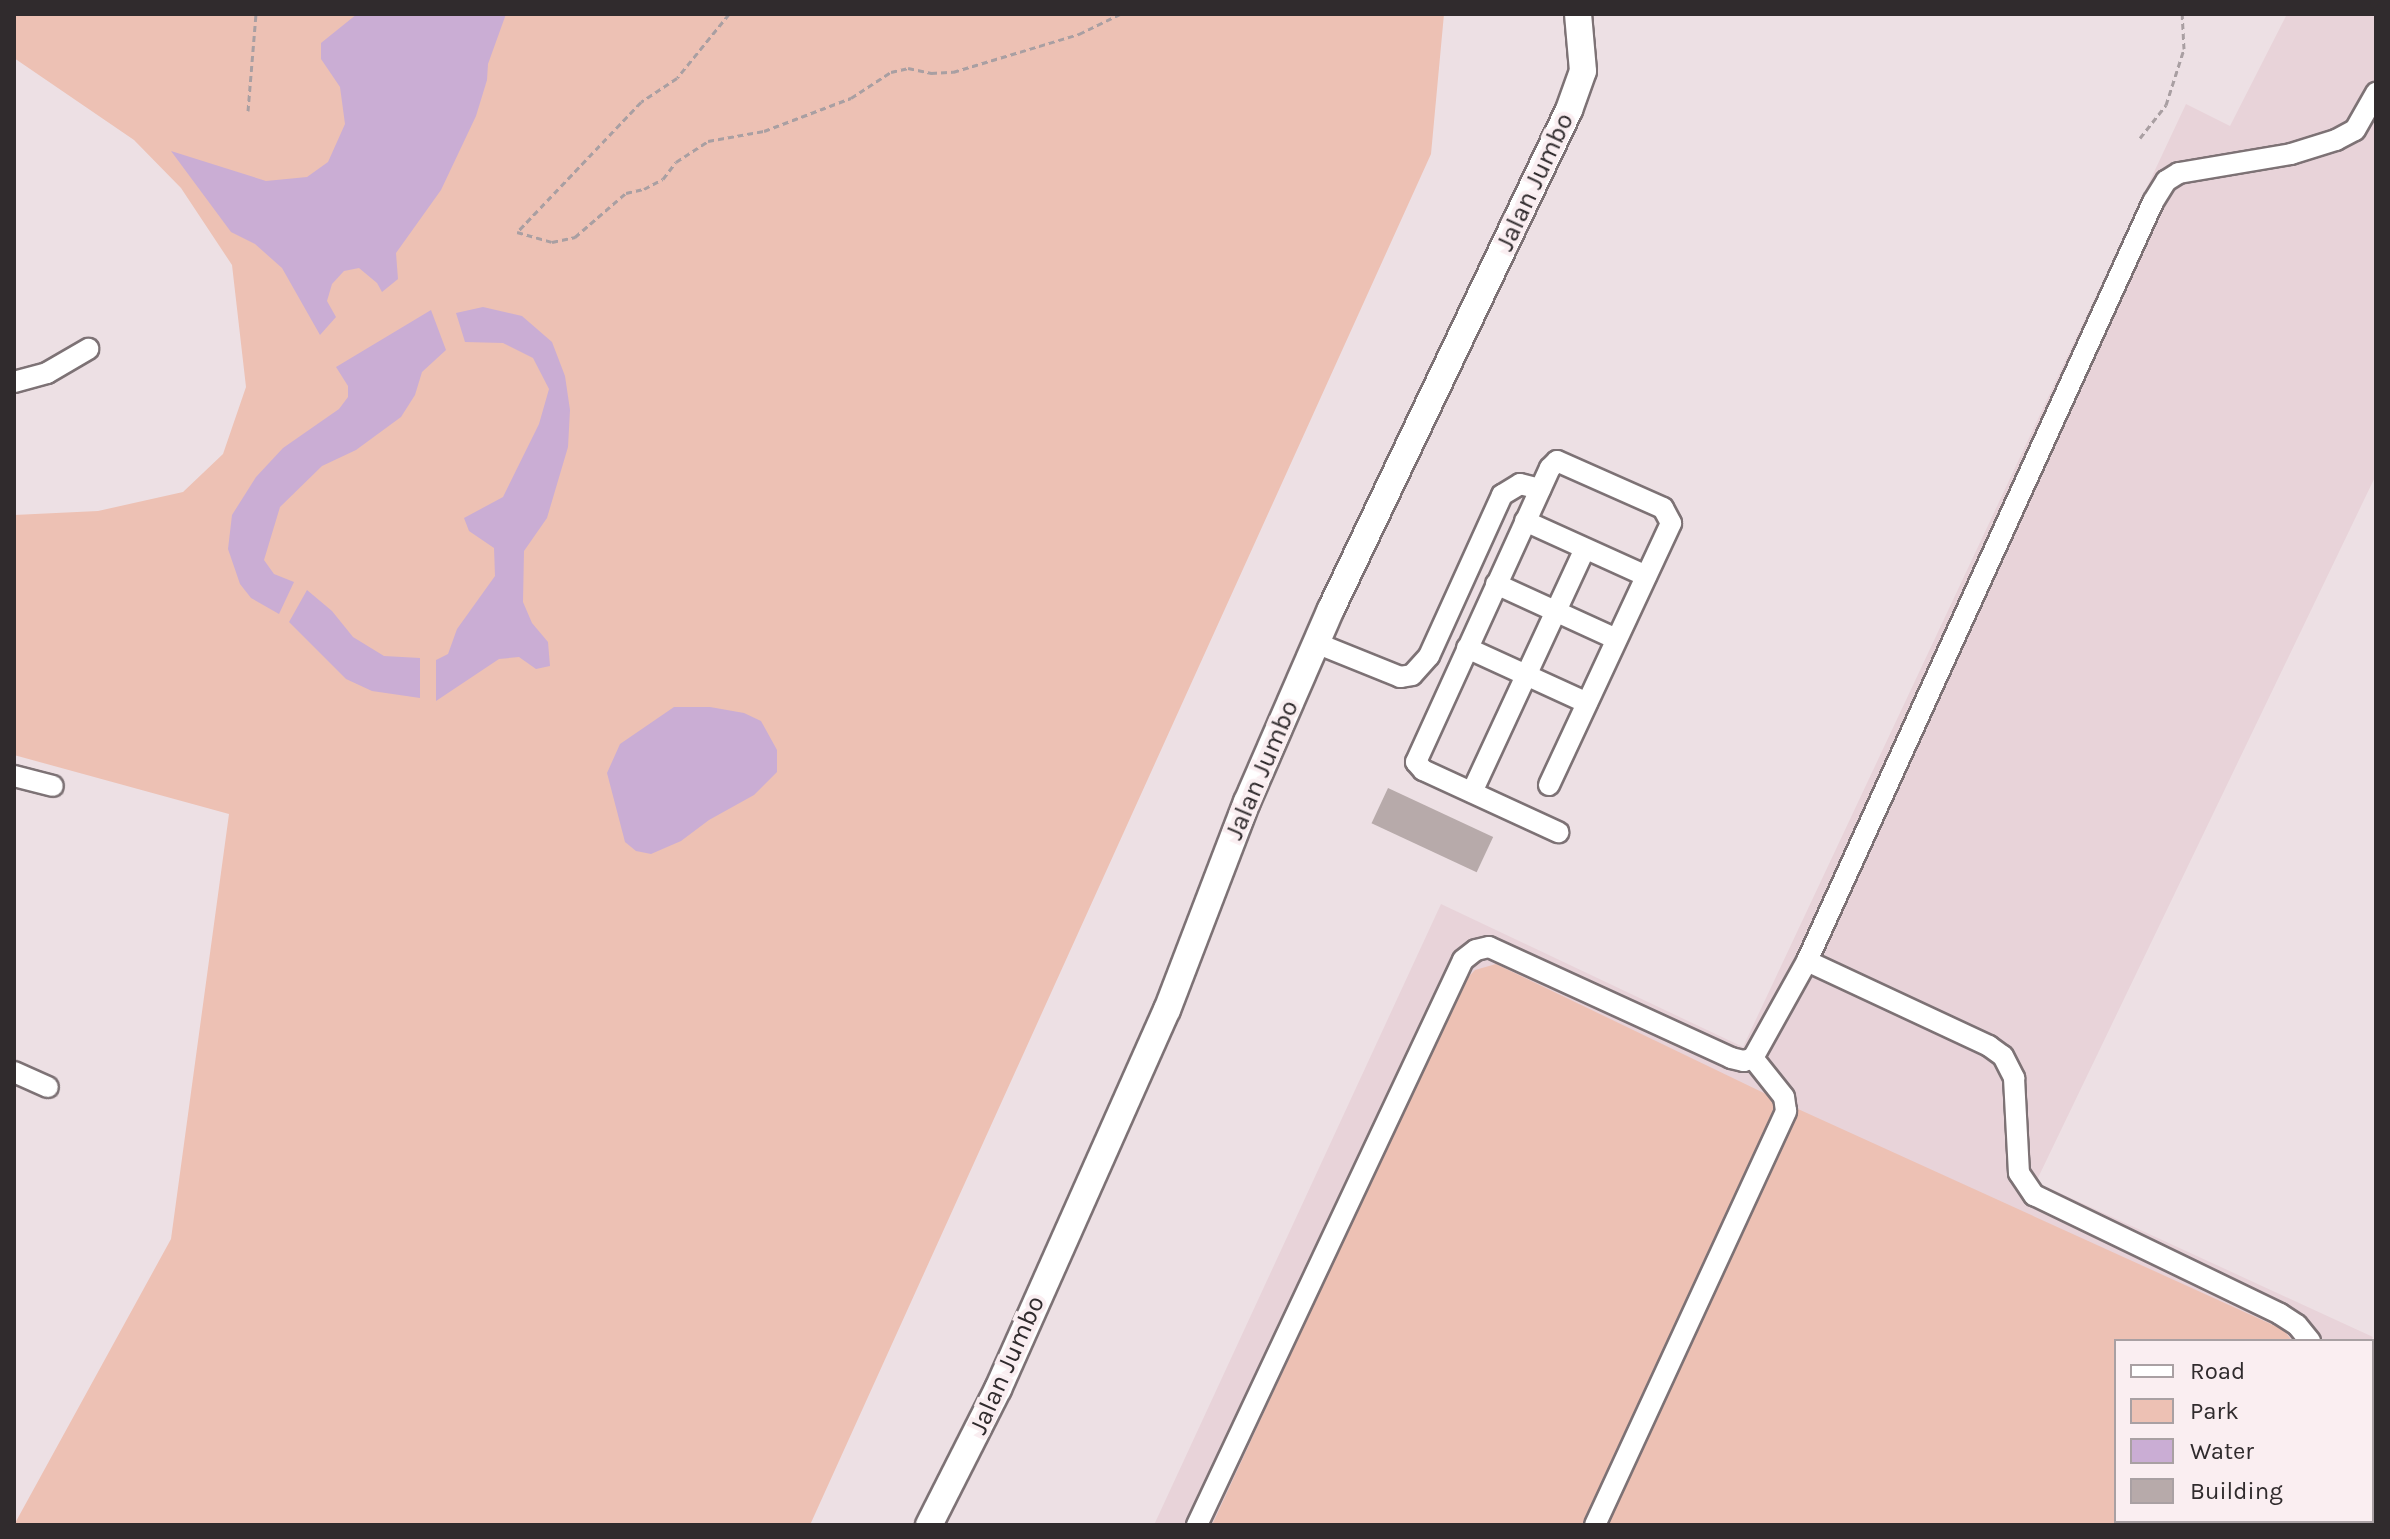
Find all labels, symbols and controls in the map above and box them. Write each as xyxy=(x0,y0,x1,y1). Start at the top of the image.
street label: Jalan Jumbo xyxy=(1489,108,1581,256)
street label: Jalan Jumbo xyxy=(1219,696,1305,844)
street label: Jalan Jumbo xyxy=(963,1291,1051,1439)
legend xyxy=(2114,1339,2374,1523)
text: Road xyxy=(2190,1357,2245,1385)
text: Park xyxy=(2190,1397,2239,1425)
text: Water xyxy=(2190,1437,2254,1465)
text: Building xyxy=(2190,1477,2283,1505)

